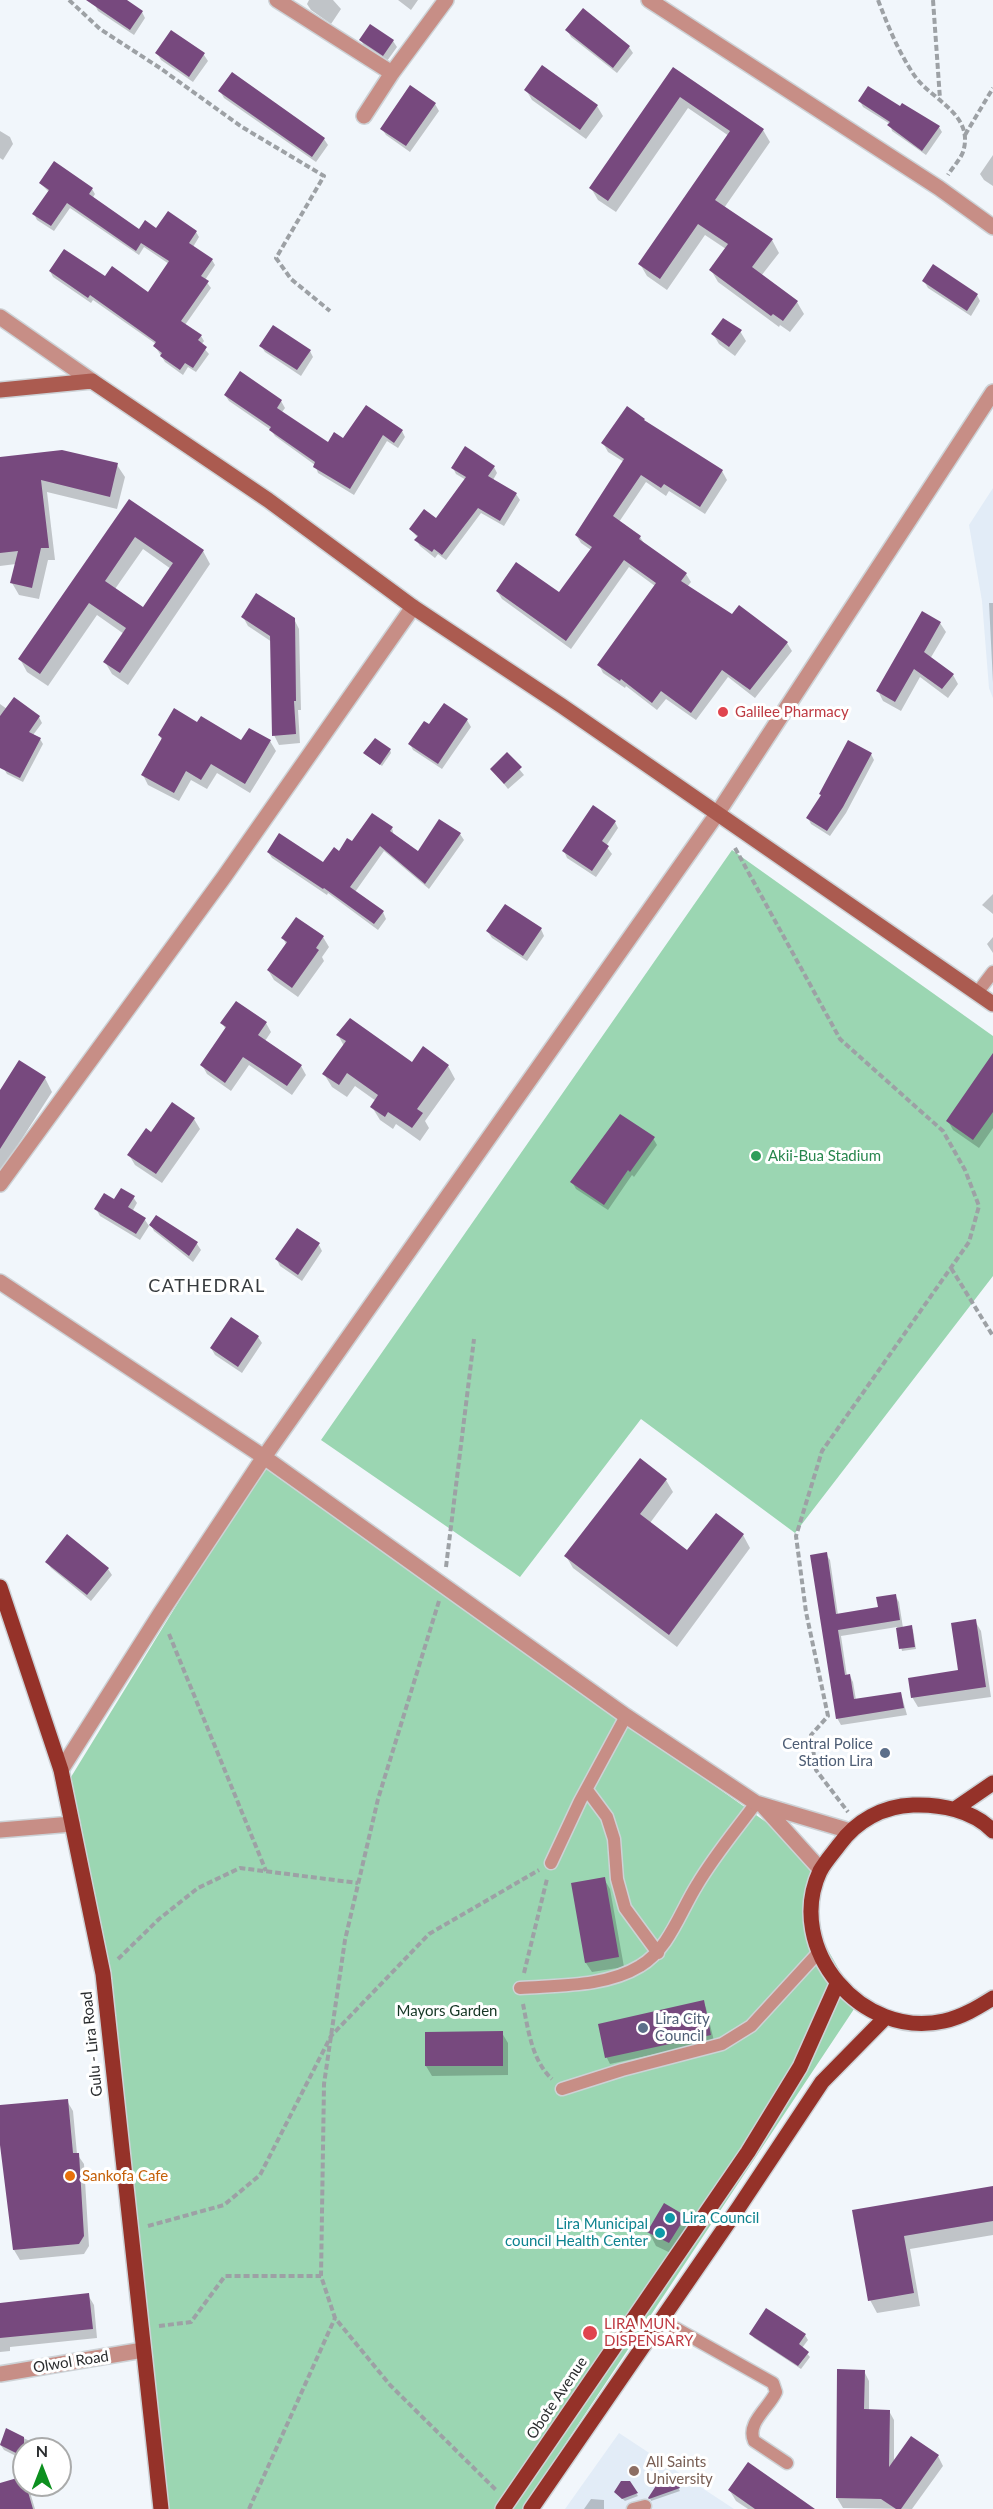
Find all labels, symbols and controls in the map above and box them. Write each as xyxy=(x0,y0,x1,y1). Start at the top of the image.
place label: Galilee Pharmacy xyxy=(735,703,849,721)
marker: Galilee Pharmacy xyxy=(716,705,730,719)
place label: Akii-Bua Stadium xyxy=(768,1147,881,1165)
marker: Akii-Bua Stadium xyxy=(749,1149,763,1163)
district label: CATHEDRAL xyxy=(148,1275,266,1297)
place label: Central Police Station Lira xyxy=(782,1735,873,1770)
marker: Central Police Station Lira xyxy=(878,1746,892,1760)
street label: Gulu - Lira Road xyxy=(78,1991,106,2097)
park label: Mayors Garden xyxy=(397,2002,497,2020)
place label: Lira City Council xyxy=(655,2010,710,2045)
marker: Lira City Council xyxy=(636,2021,650,2035)
place label: Sankofa Cafe xyxy=(82,2167,168,2185)
marker: Sankofa Cafe xyxy=(63,2169,77,2183)
place label: Lira Council xyxy=(682,2209,759,2227)
marker: Lira Council xyxy=(663,2211,677,2225)
place label: Lira Municipal council Health Center xyxy=(505,2215,648,2250)
marker: Lira Municipal council Health Center xyxy=(653,2226,667,2240)
place label: LIRA MUN. DISPENSARY xyxy=(604,2315,693,2350)
marker: LIRA MUN. DISPENSARY xyxy=(581,2324,599,2342)
street label: Olwol Road xyxy=(32,2347,110,2377)
street label: Obote Avenue xyxy=(523,2353,591,2443)
north arrow xyxy=(12,2437,72,2497)
text: N xyxy=(36,2441,48,2460)
place label: All Saints University xyxy=(646,2453,713,2488)
marker: All Saints University xyxy=(627,2464,641,2478)

